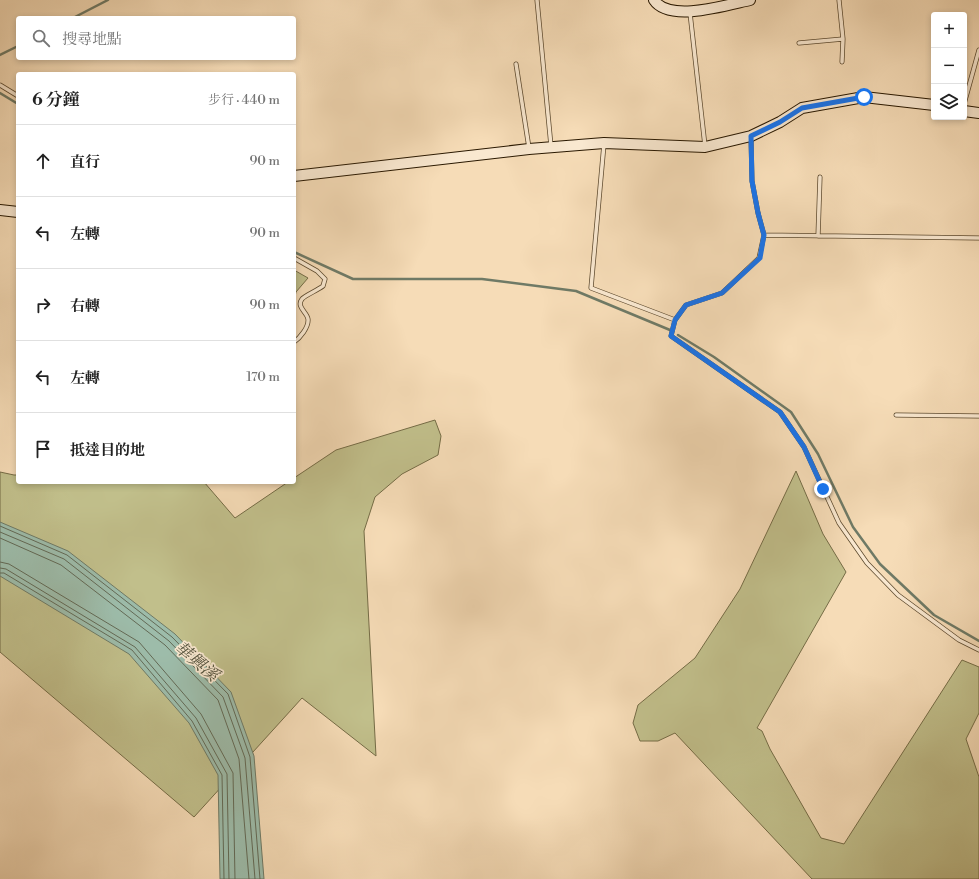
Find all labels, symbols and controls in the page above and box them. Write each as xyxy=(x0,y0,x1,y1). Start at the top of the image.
map controls xyxy=(931,12,967,120)
button: + xyxy=(931,12,967,48)
search box xyxy=(16,16,296,60)
icon: search xyxy=(30,27,52,49)
text: 搜尋地點 xyxy=(62,30,122,49)
button: − xyxy=(931,48,967,84)
button: layers xyxy=(931,84,967,120)
route start xyxy=(855,88,873,106)
text: 6 分鐘 xyxy=(32,89,79,111)
text: 步行 · 440 m xyxy=(208,92,280,108)
icon: ahead xyxy=(32,150,54,172)
text: 直行 xyxy=(70,153,100,172)
text: 90 m xyxy=(249,153,280,169)
icon: left xyxy=(32,222,54,244)
text: 左轉 xyxy=(70,225,100,244)
text: 90 m xyxy=(249,225,280,241)
icon: right xyxy=(32,294,54,316)
text: 右轉 xyxy=(70,297,100,316)
text: 90 m xyxy=(249,297,280,313)
icon: left xyxy=(32,366,54,388)
text: 左轉 xyxy=(70,369,100,388)
text: 170 m xyxy=(246,369,280,385)
icon: arrive xyxy=(32,438,54,460)
text: 抵達目的地 xyxy=(70,441,145,460)
route end xyxy=(814,480,832,498)
water label: 華興溪 xyxy=(170,637,224,688)

